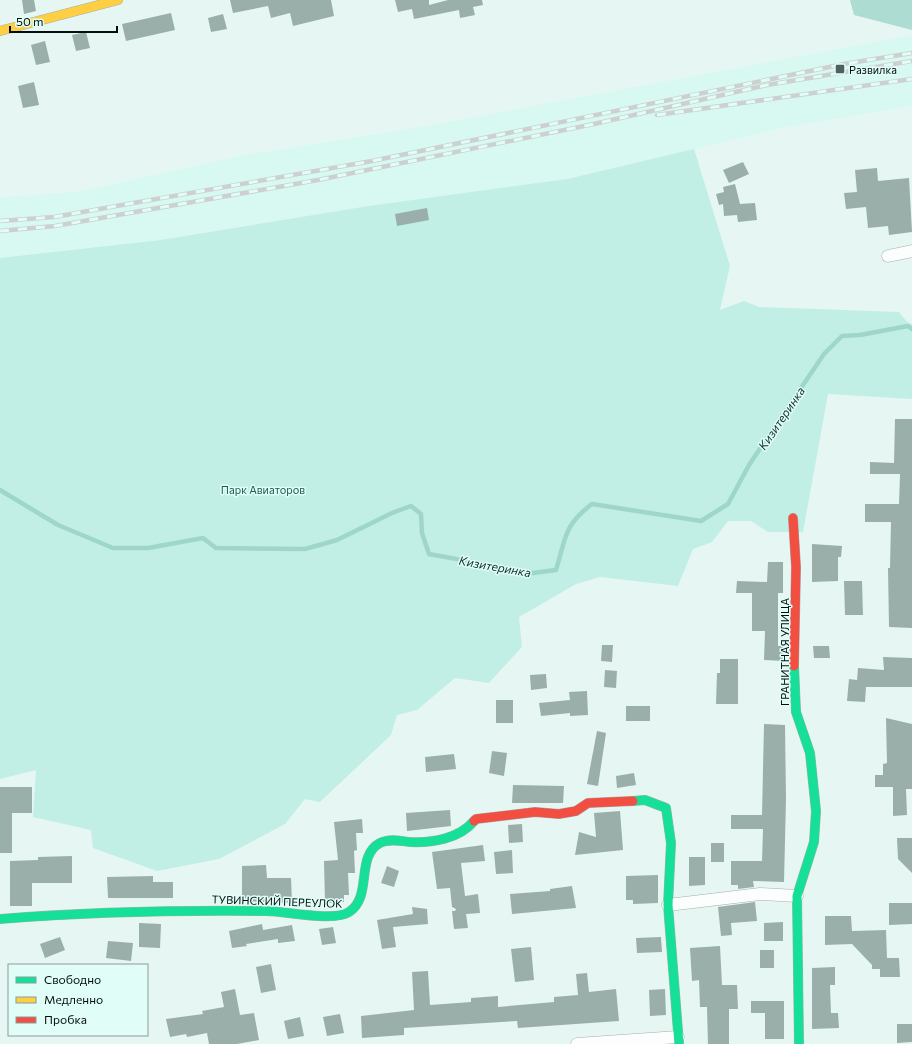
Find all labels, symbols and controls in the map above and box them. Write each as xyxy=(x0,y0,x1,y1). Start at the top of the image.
scale bar xyxy=(10,8,117,34)
text: 50 m xyxy=(16,14,44,28)
marker: Развилка xyxy=(834,63,846,75)
place label: Развилка xyxy=(849,63,897,76)
water label: Кизитеринка xyxy=(755,384,807,452)
park label: Парк Авиаторов xyxy=(221,483,305,496)
water label: Кизитеринка xyxy=(458,553,532,579)
street label: ГРАНИТНАЯ УЛИЦА xyxy=(778,598,791,706)
street label: ТУВИНСКИЙ ПЕРЕУЛОК xyxy=(211,891,343,910)
legend xyxy=(8,964,148,1036)
text: Свободно xyxy=(44,972,101,986)
text: Медленно xyxy=(44,992,103,1006)
text: Пробка xyxy=(44,1012,87,1026)

